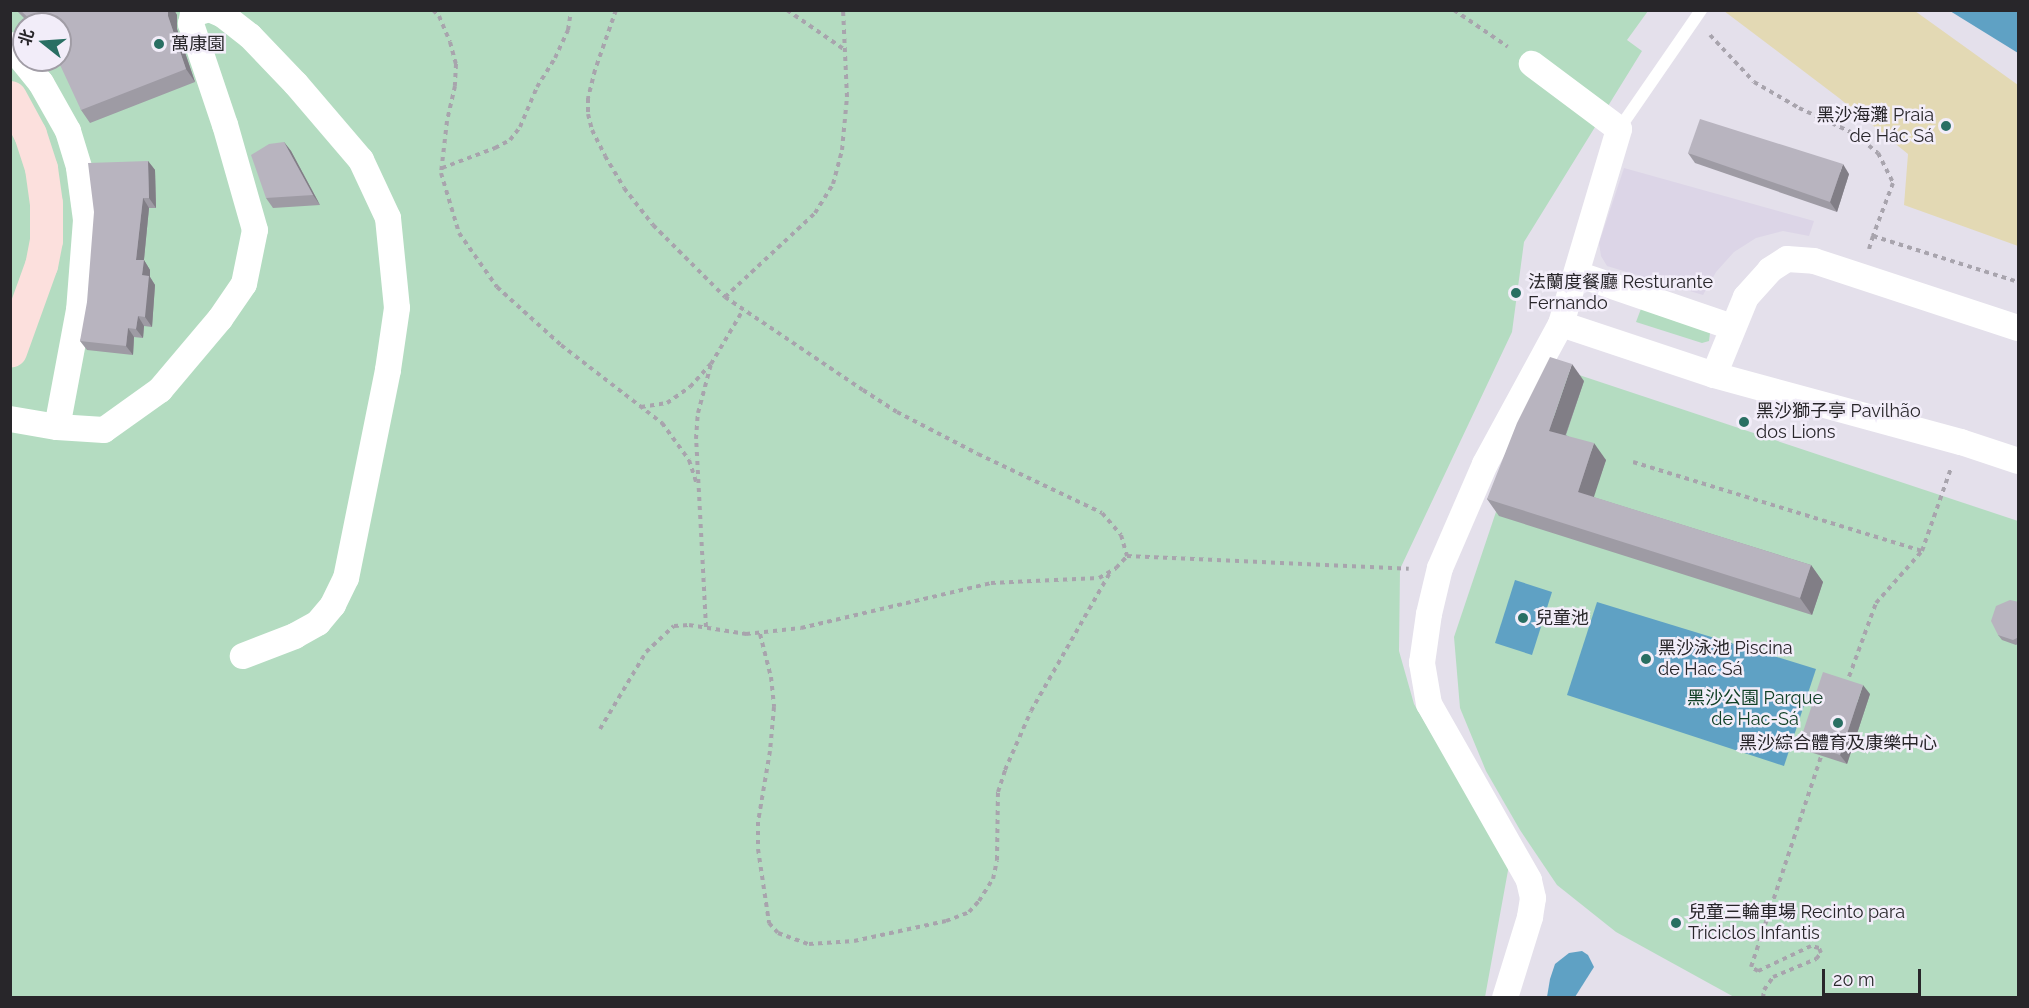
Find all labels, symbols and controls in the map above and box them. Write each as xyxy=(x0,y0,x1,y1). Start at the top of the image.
north arrow xyxy=(12,12,72,72)
text: 北 xyxy=(15,27,38,48)
place label: 萬康園 xyxy=(171,33,225,55)
marker: 萬康園 xyxy=(152,37,166,51)
place label: 黑沙海灘 Praia de Hác Sá xyxy=(1816,105,1934,148)
marker: 黑沙海灘 Praia de Hác Sá xyxy=(1939,119,1953,133)
place label: 法蘭度餐廳 Resturante Fernando xyxy=(1528,272,1713,314)
marker: 法蘭度餐廳 Resturante Fernando xyxy=(1509,286,1523,300)
place label: 黑沙獅子亭 Pavilhão dos Lions xyxy=(1756,401,1921,444)
marker: 黑沙獅子亭 Pavilhão dos Lions xyxy=(1737,415,1751,429)
place label: 兒童池 xyxy=(1535,607,1589,629)
marker: 兒童池 xyxy=(1516,611,1530,625)
place label: 黑沙泳池 Piscina de Hac Sá xyxy=(1658,638,1793,680)
marker: 黑沙泳池 Piscina de Hac Sá xyxy=(1639,652,1653,666)
park label: 黑沙公園 Parque de Hac-Sá xyxy=(1687,688,1823,730)
marker: 黑沙綜合體育及康樂中心 xyxy=(1831,716,1845,730)
place label: 黑沙綜合體育及康樂中心 xyxy=(1739,732,1937,754)
place label: 兒童三輪車場 Recinto para Triciclos Infantis xyxy=(1688,902,1905,944)
marker: 兒童三輪車場 Recinto para Triciclos Infantis xyxy=(1669,916,1683,930)
scale bar xyxy=(1825,957,1924,995)
text: 20 m xyxy=(1833,969,1875,990)

